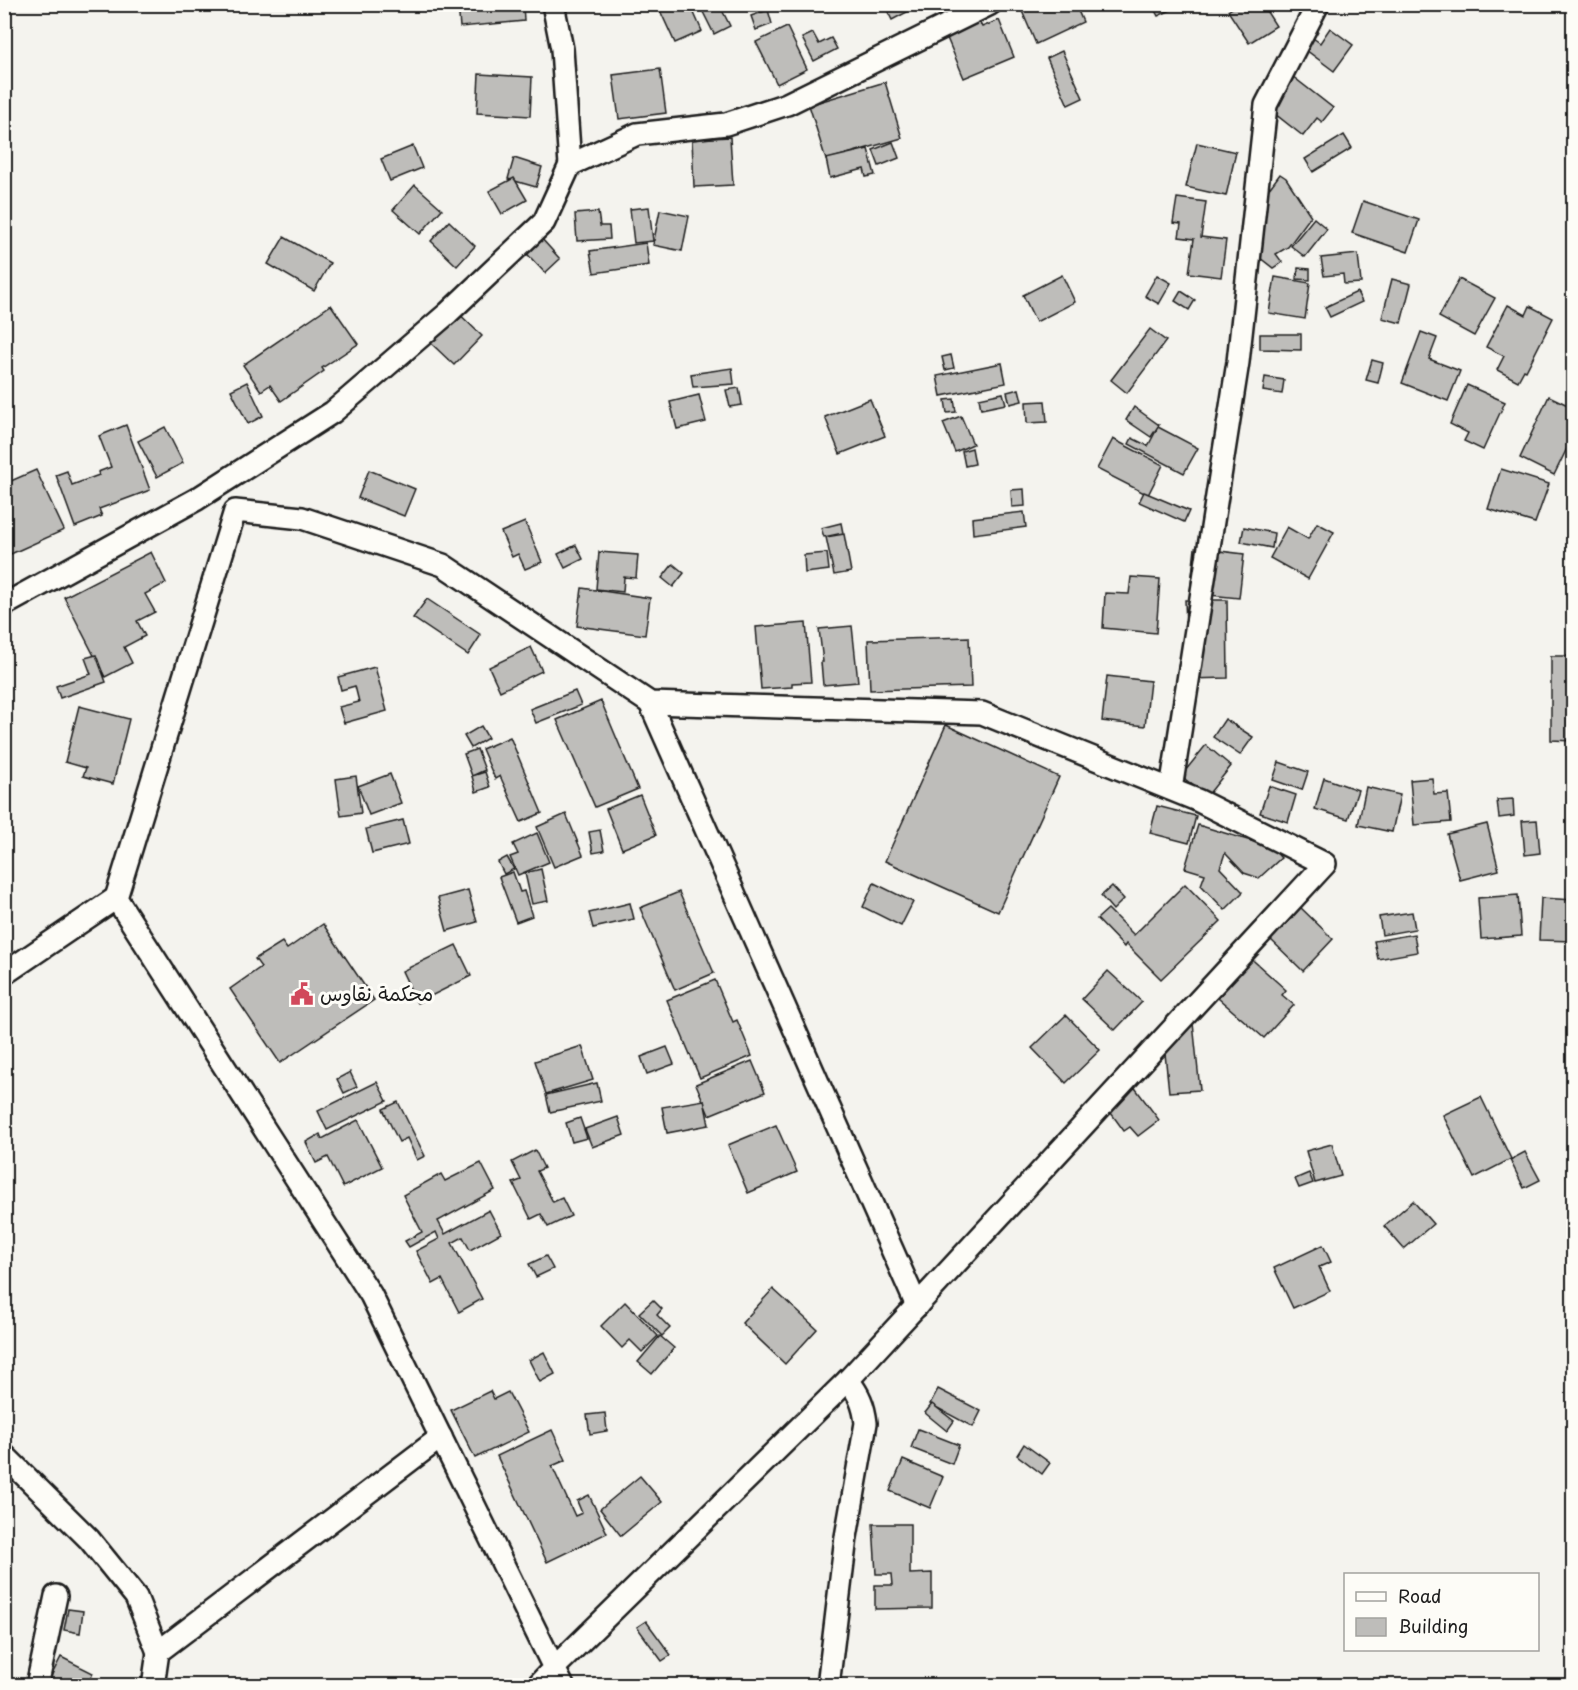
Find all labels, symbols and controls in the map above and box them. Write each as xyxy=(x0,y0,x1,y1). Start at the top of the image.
place label: محكمة نقاوس xyxy=(320,978,433,1008)
public building icon: محكمة نقاوس xyxy=(289,981,315,1007)
legend xyxy=(1344,1573,1539,1651)
text: Road xyxy=(1398,1582,1442,1609)
text: Building xyxy=(1398,1612,1468,1639)

